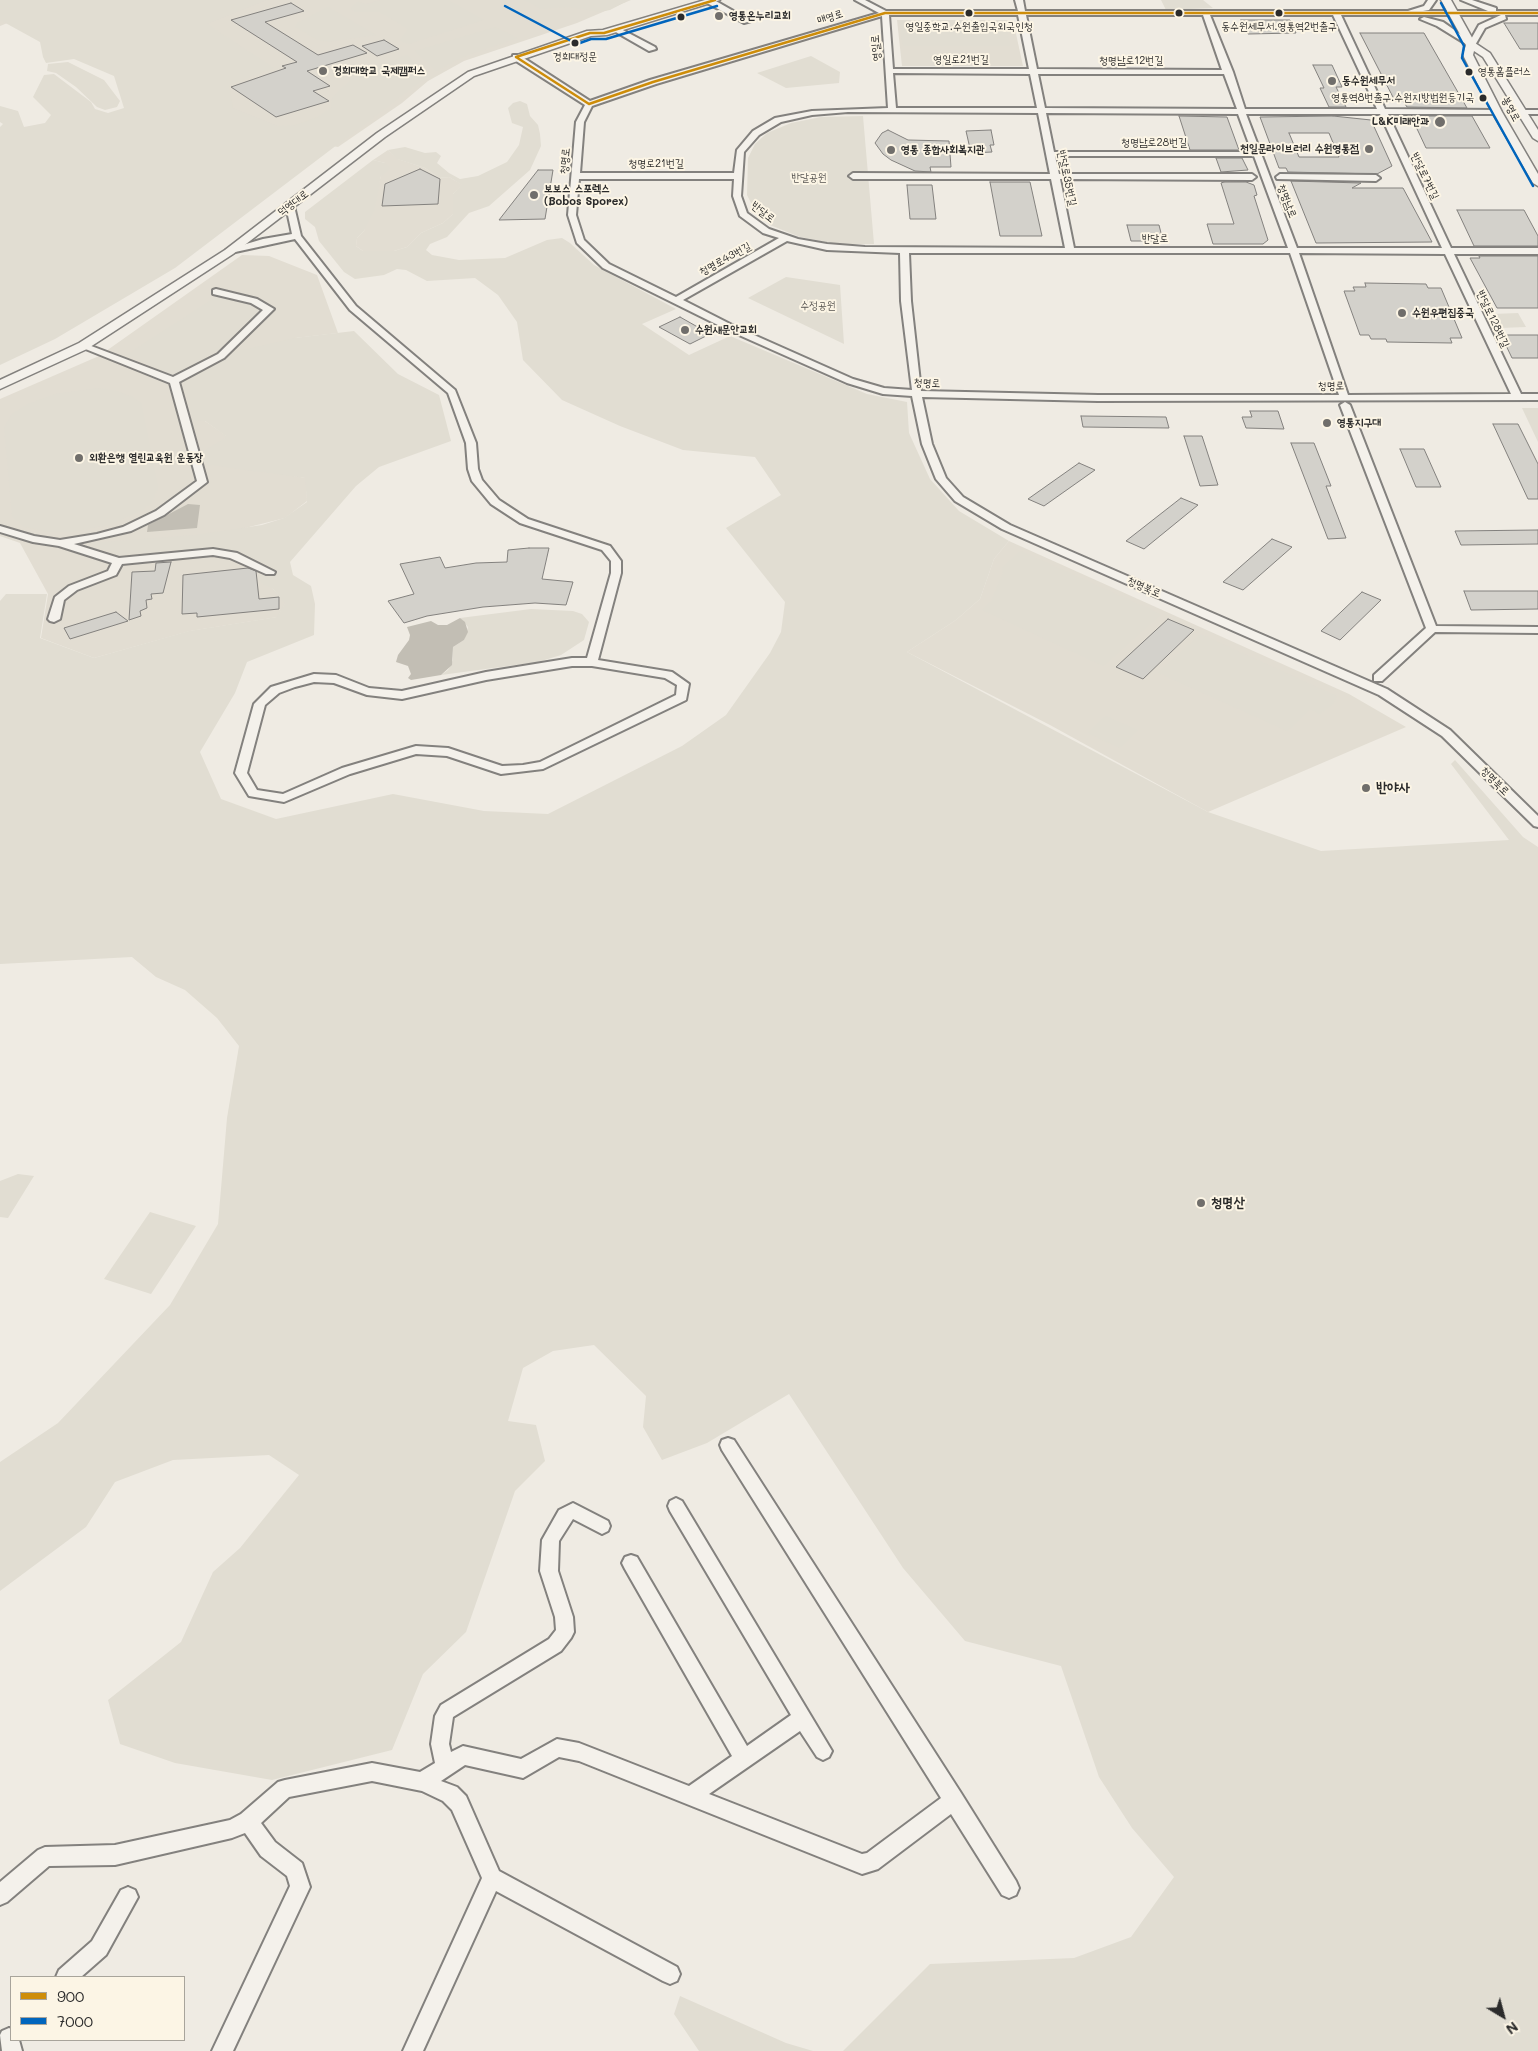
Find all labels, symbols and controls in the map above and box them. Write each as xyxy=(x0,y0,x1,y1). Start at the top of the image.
street label: 매영로 xyxy=(815,7,845,27)
marker: 영일중학교.수원출입국외국인청 xyxy=(964,8,974,18)
unlabelled marker xyxy=(1174,8,1184,18)
marker: 동수원세무서.영통역2번출구 xyxy=(1274,8,1284,18)
place label: 영통온누리교회 xyxy=(729,9,791,23)
marker: 영통온누리교회 xyxy=(713,10,725,22)
unlabelled marker xyxy=(676,12,686,22)
place label: 영일중학교.수원출입국외국인청 xyxy=(905,20,1033,34)
place label: 동수원세무서.영통역2번출구 xyxy=(1221,20,1337,34)
street label: 영일로 xyxy=(868,34,884,62)
marker: 경희대정문 xyxy=(570,38,580,48)
place label: 경희대정문 xyxy=(553,50,597,64)
street label: 영일로21번길 xyxy=(933,53,989,67)
street label: 청명남로12번길 xyxy=(1099,54,1163,68)
place label: 경희대학교 국제캠퍼스 xyxy=(333,64,425,78)
marker: 경희대학교 국제캠퍼스 xyxy=(317,65,329,77)
place label: 영통홈플러스 xyxy=(1478,65,1531,79)
marker: 영통홈플러스 xyxy=(1464,67,1474,77)
place label: 동수원세무서 xyxy=(1342,74,1395,88)
marker: 동수원세무서 xyxy=(1326,75,1338,87)
place label: 영통역8번출구.수원지방법원등기국 xyxy=(1331,91,1474,105)
marker: 영통역8번출구.수원지방법원등기국 xyxy=(1478,93,1488,103)
street label: 봉영로 xyxy=(1499,94,1523,124)
place label: L&K미래안과 xyxy=(1372,115,1429,129)
marker: L&K미래안과 xyxy=(1433,115,1447,129)
street label: 청명남로28번길 xyxy=(1121,136,1187,150)
place label: 천일문라이브러리 수원영통점 xyxy=(1240,142,1359,156)
place label: 영통 종합사회복지관 xyxy=(901,143,985,157)
marker: 천일문라이브러리 수원영통점 xyxy=(1363,143,1375,155)
marker: 영통 종합사회복지관 xyxy=(885,144,897,156)
street label: 청명로 xyxy=(557,147,573,175)
street label: 반달로35번길 xyxy=(1055,149,1079,207)
street label: 반달로7번길 xyxy=(1408,150,1442,202)
street label: 청명로21번길 xyxy=(628,157,684,171)
park label: 반달공원 xyxy=(791,171,827,185)
place label: 보보스 스포렉스 (Bobos Sporex) xyxy=(544,182,628,208)
street label: 청명남로 xyxy=(1274,182,1300,220)
street label: 덕영대로 xyxy=(275,187,311,219)
marker: 보보스 스포렉스 (Bobos Sporex) xyxy=(528,189,540,201)
street label: 반달로 xyxy=(748,199,778,225)
street label: 반달로 xyxy=(1142,232,1168,246)
street label: 청명로43번길 xyxy=(697,239,753,279)
street label: 반달로128번길 xyxy=(1474,288,1512,350)
park label: 수정공원 xyxy=(800,299,836,313)
place label: 수원우편집중국 xyxy=(1412,306,1474,320)
marker: 수원우편집중국 xyxy=(1396,307,1408,319)
place label: 수원새문안교회 xyxy=(695,323,757,337)
marker: 수원새문안교회 xyxy=(679,324,691,336)
street label: 청명로 xyxy=(913,376,941,390)
street label: 청명로 xyxy=(1318,379,1344,393)
place label: 영통지구대 xyxy=(1337,416,1381,430)
marker: 영통지구대 xyxy=(1321,417,1333,429)
place label: 외환은행 열린교육원 운동장 xyxy=(89,451,203,465)
marker: 외환은행 열린교육원 운동장 xyxy=(73,452,85,464)
street label: 청명북로 xyxy=(1125,574,1163,600)
street label: 청명북로 xyxy=(1478,764,1512,798)
place label: 반야사 xyxy=(1376,780,1410,796)
marker: 반야사 xyxy=(1360,782,1372,794)
place label: 청명산 xyxy=(1211,1195,1245,1211)
marker: 청명산 xyxy=(1195,1197,1207,1209)
legend xyxy=(10,1976,185,2041)
text: 900 xyxy=(57,1986,84,2006)
north arrow xyxy=(1478,1991,1528,2041)
text: 7000 xyxy=(57,2011,93,2031)
text: N xyxy=(1502,2018,1522,2039)

